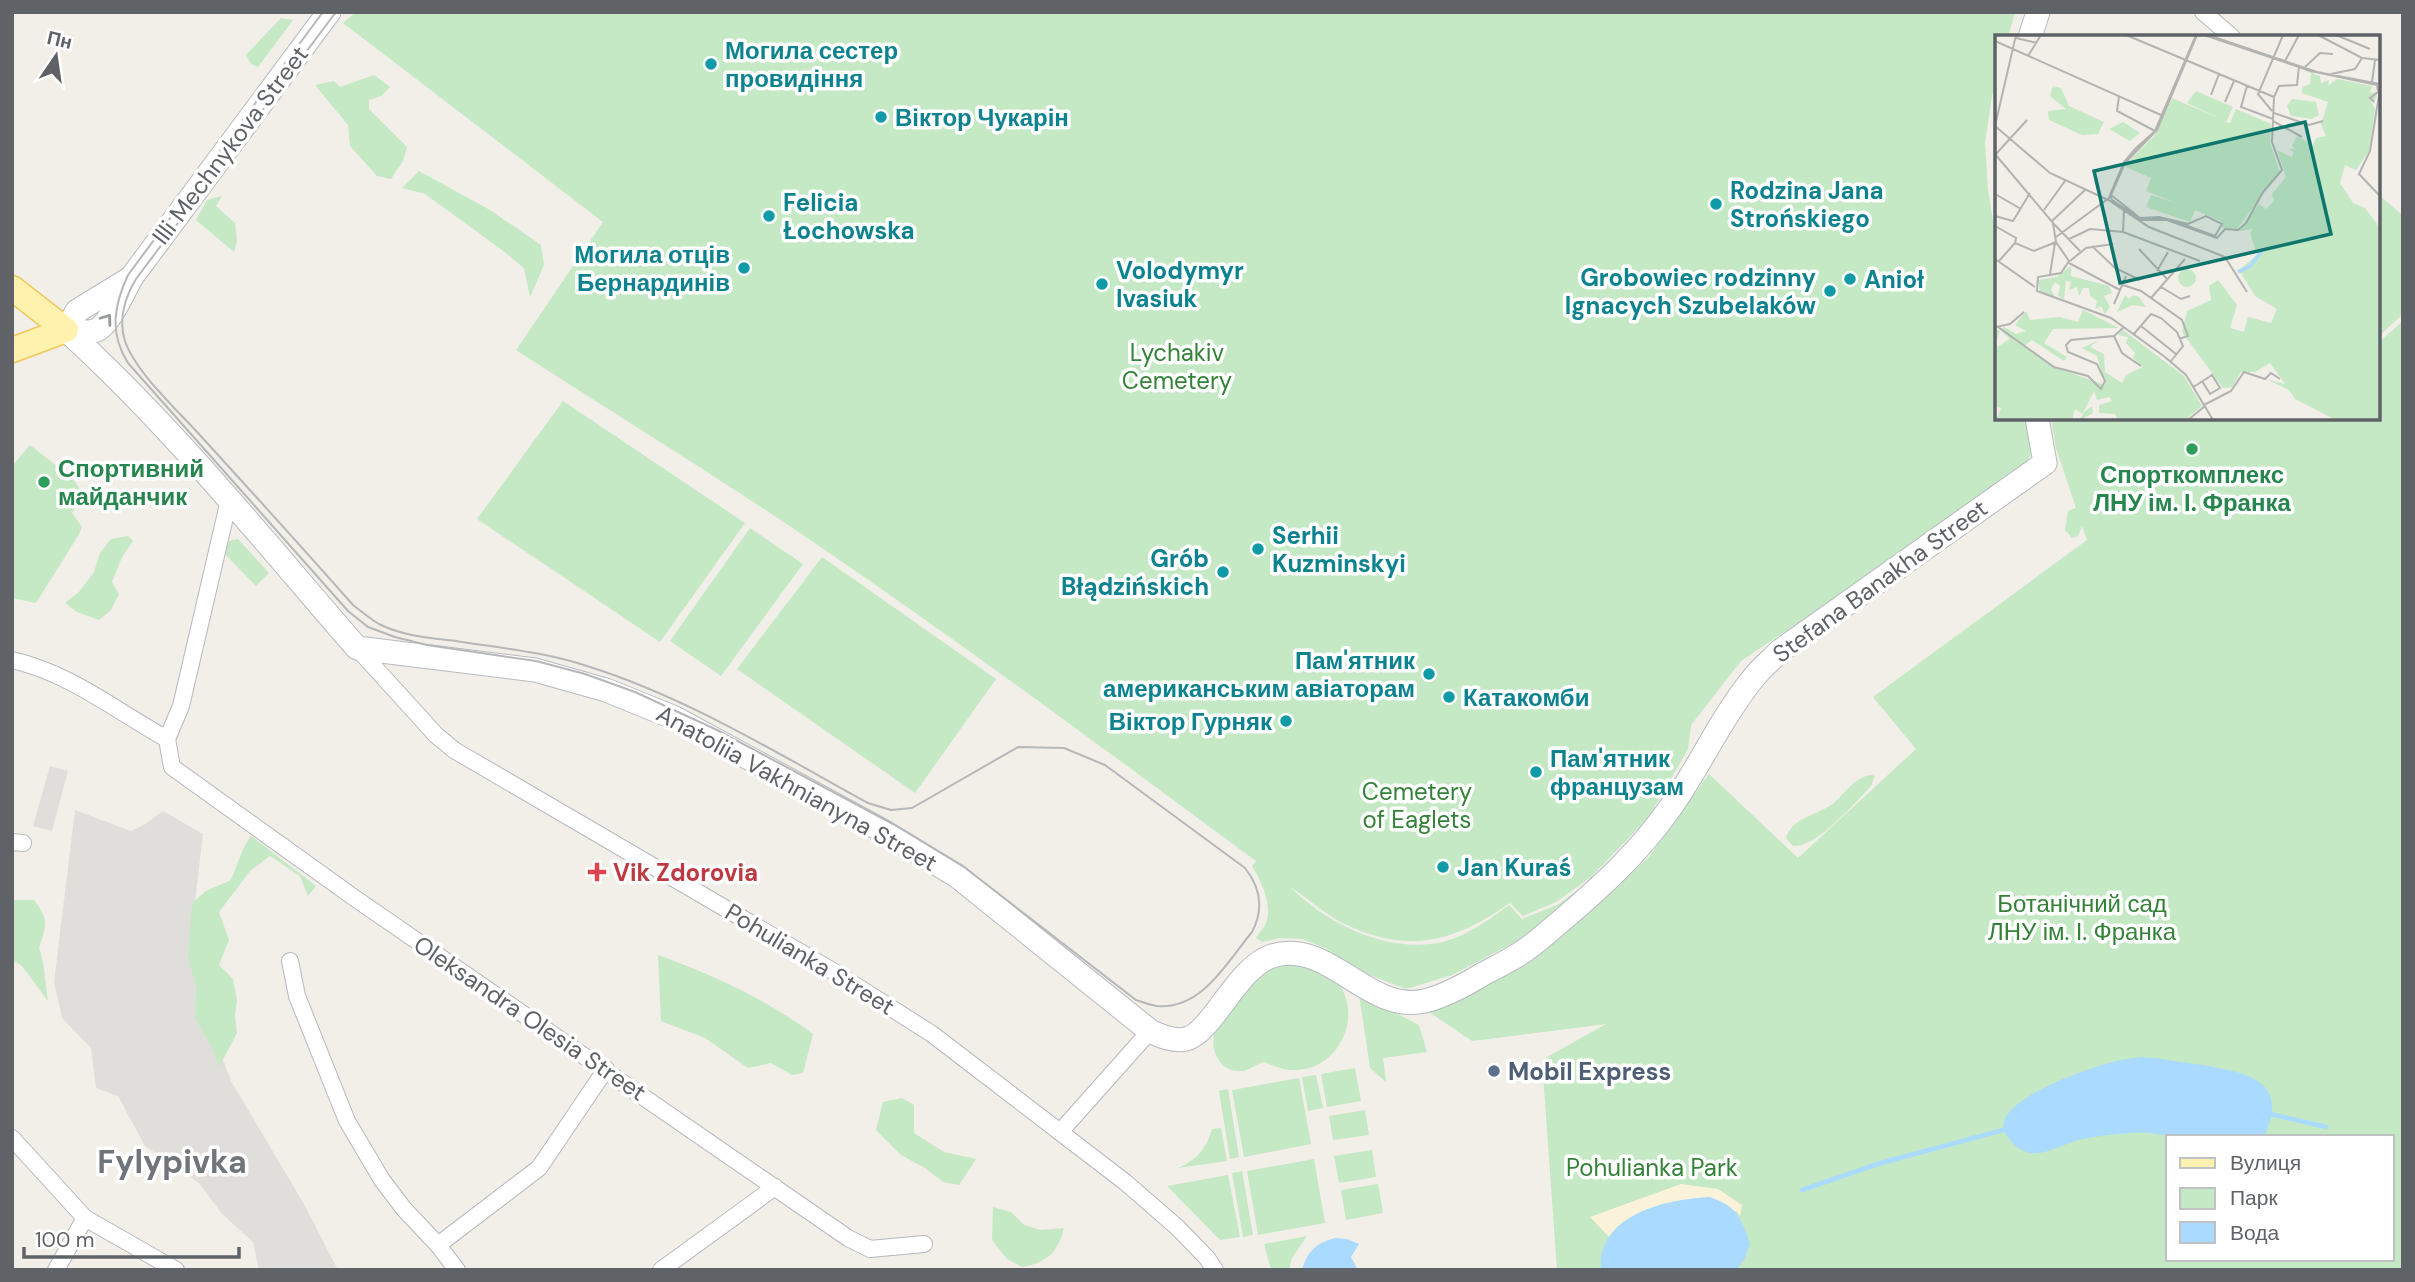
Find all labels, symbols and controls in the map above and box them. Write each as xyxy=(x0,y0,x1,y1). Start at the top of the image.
north arrow xyxy=(21,21,91,91)
text: Пн xyxy=(45,25,75,55)
place label: Могила сестер провидіння xyxy=(725,35,898,94)
inset map xyxy=(1995,35,2380,420)
street label: Illi Mechnykova Street xyxy=(145,39,315,251)
marker: Могила сестер провидіння xyxy=(703,56,719,72)
place label: Віктор Чукарін xyxy=(895,102,1069,133)
marker: Віктор Чукарін xyxy=(873,109,889,125)
place label: Rodzina Jana Strońskiego xyxy=(1730,175,1884,234)
place label: Felicia Łochowska xyxy=(783,187,915,246)
marker: Rodzina Jana Strońskiego xyxy=(1708,196,1724,212)
marker: Felicia Łochowska xyxy=(761,208,777,224)
place label: Могила отців Бернардинів xyxy=(574,239,730,298)
place label: Volodymyr Ivasiuk xyxy=(1116,255,1244,314)
marker: Могила отців Бернардинів xyxy=(736,260,752,276)
place label: Grobowiec rodzinny Ignacych Szubelaków xyxy=(1565,262,1816,321)
place label: Anioł xyxy=(1864,264,1924,295)
marker: Anioł xyxy=(1842,271,1858,287)
marker: Volodymyr Ivasiuk xyxy=(1094,276,1110,292)
marker: Grobowiec rodzinny Ignacych Szubelaków xyxy=(1822,283,1838,299)
one-way arrow xyxy=(99,314,111,326)
park label: Lychakiv Cemetery xyxy=(1122,337,1232,396)
marker: Спорткомплекс ЛНУ ім. І. Франка xyxy=(2184,441,2200,457)
place label: Спортивний майданчик xyxy=(58,453,204,512)
place label: Спорткомплекс ЛНУ ім. І. Франка xyxy=(2093,459,2291,518)
marker: Спортивний майданчик xyxy=(36,474,52,490)
street label: Stefana Banakha Street xyxy=(1766,493,1994,669)
place label: Serhii Kuzminskyi xyxy=(1272,520,1406,579)
marker: Serhii Kuzminskyi xyxy=(1250,541,1266,557)
place label: Grób Błądzińskich xyxy=(1061,543,1209,602)
marker: Grób Błądzińskich xyxy=(1215,564,1231,580)
place label: Пам'ятник американським авіаторам xyxy=(1103,645,1416,704)
marker: Пам'ятник американським авіаторам xyxy=(1421,666,1437,682)
place label: Катакомби xyxy=(1463,682,1589,713)
marker: Катакомби xyxy=(1441,689,1457,705)
street label: Anatoliia Vakhnianyna Street xyxy=(651,698,943,878)
place label: Віктор Гурняк xyxy=(1109,706,1273,737)
marker: Віктор Гурняк xyxy=(1278,713,1294,729)
place label: Пам'ятник французам xyxy=(1550,743,1684,802)
marker: Пам'ятник французам xyxy=(1528,764,1544,780)
park label: Cemetery of Eaglets xyxy=(1362,776,1472,835)
place label: Jan Kuraś xyxy=(1457,852,1571,883)
place label: Vik Zdorovia xyxy=(613,857,758,888)
marker: Jan Kuraś xyxy=(1435,859,1451,875)
marker: Vik Zdorovia xyxy=(587,862,607,882)
park label: Ботанічний сад ЛНУ ім. І. Франка xyxy=(1988,888,2177,947)
street label: Pohulianka Street xyxy=(720,896,900,1022)
street label: Oleksandra Olesia Street xyxy=(408,929,652,1107)
place label: Mobil Express xyxy=(1508,1056,1671,1087)
marker: Mobil Express xyxy=(1486,1063,1502,1079)
legend xyxy=(2166,1135,2394,1261)
district label: Fylypivka xyxy=(97,1141,247,1183)
text: Вулиця xyxy=(2230,1149,2301,1177)
park label: Pohulianka Park xyxy=(1566,1152,1738,1183)
text: Парк xyxy=(2230,1184,2278,1212)
scale bar xyxy=(24,1216,240,1260)
text: Вода xyxy=(2230,1219,2279,1247)
text: 100 m xyxy=(35,1226,95,1254)

